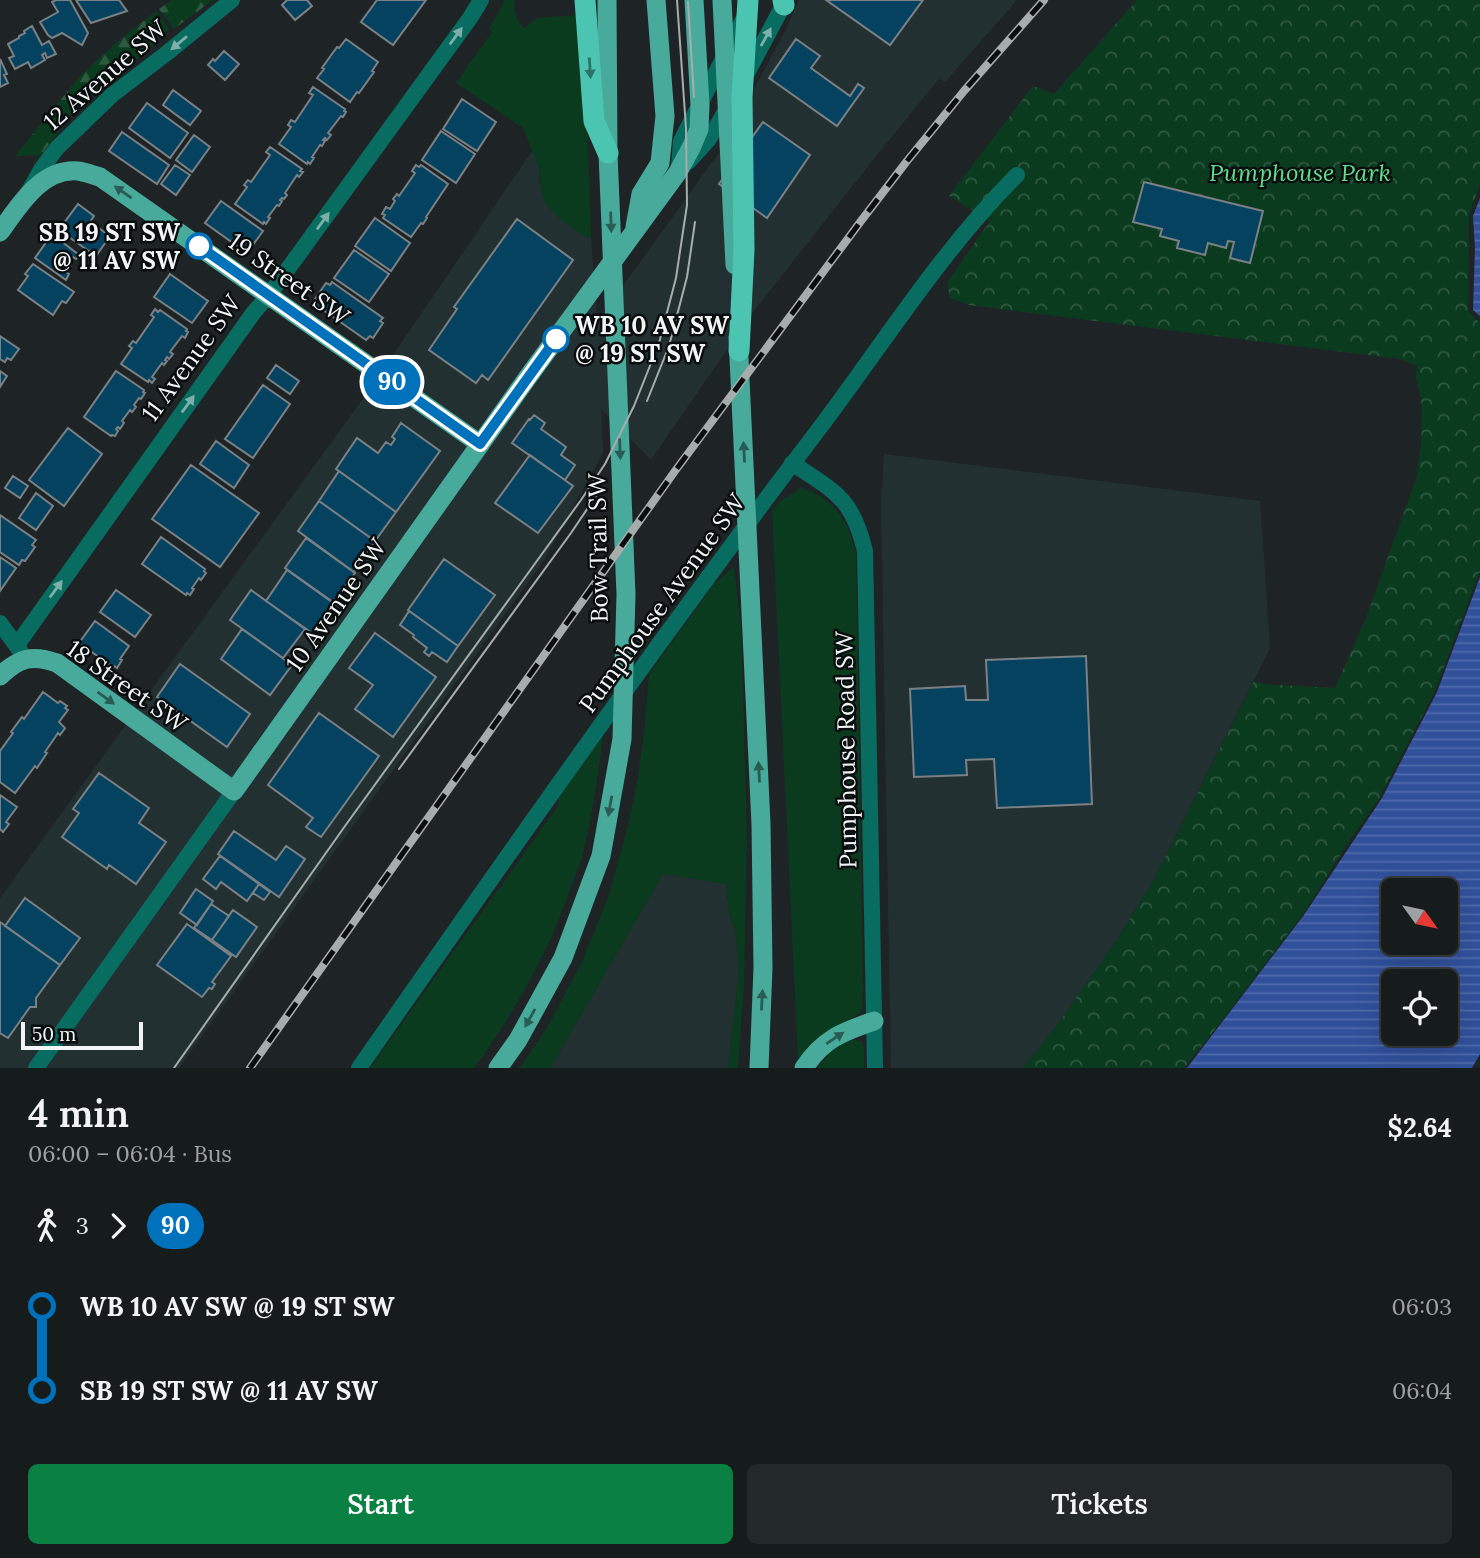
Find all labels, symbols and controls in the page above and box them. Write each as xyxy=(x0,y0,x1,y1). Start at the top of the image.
street label: 12 Avenue SW xyxy=(37,12,174,137)
one-way arrow xyxy=(449,27,463,45)
one-way arrow xyxy=(760,27,772,47)
one-way arrow xyxy=(170,36,188,51)
one-way arrow xyxy=(585,57,596,79)
park label: Pumphouse Park xyxy=(1209,157,1391,188)
one-way arrow xyxy=(114,185,132,199)
one-way arrow xyxy=(316,211,330,230)
one-way arrow xyxy=(606,211,617,233)
place label: SB 19 ST SW @ 11 AV SW xyxy=(39,217,181,276)
street label: 19 Street SW xyxy=(222,226,356,333)
marker: SB 19 ST SW @ 11 AV SW xyxy=(186,233,212,259)
street label: 11 Avenue SW xyxy=(135,288,248,427)
place label: WB 10 AV SW @ 19 ST SW xyxy=(575,310,730,369)
marker: WB 10 AV SW @ 19 ST SW xyxy=(543,326,569,352)
line badge: 90 xyxy=(360,359,424,405)
text: 90 xyxy=(377,366,407,397)
one-way arrow xyxy=(181,395,195,413)
one-way arrow xyxy=(614,438,626,460)
one-way arrow xyxy=(738,440,749,462)
street label: Bow Trail SW xyxy=(581,472,615,623)
street label: Pumphouse Avenue SW xyxy=(572,487,753,719)
street label: 10 Avenue SW xyxy=(279,532,394,677)
one-way arrow xyxy=(49,580,63,598)
street label: Pumphouse Road SW xyxy=(828,630,864,869)
street label: 18 Street SW xyxy=(61,633,194,740)
one-way arrow xyxy=(97,691,115,705)
one-way arrow xyxy=(753,761,764,783)
one-way arrow xyxy=(604,795,615,817)
north arrow xyxy=(1381,878,1458,956)
map controls xyxy=(1381,878,1458,1046)
button: locate xyxy=(1381,969,1458,1046)
one-way arrow xyxy=(756,989,767,1011)
one-way arrow xyxy=(524,1008,536,1027)
scale bar xyxy=(21,1019,144,1051)
text: 50 m xyxy=(32,1022,76,1046)
one-way arrow xyxy=(825,1032,844,1045)
text: 4 min xyxy=(28,1089,129,1137)
text: $2.64 xyxy=(1388,1111,1452,1144)
text: 06:00 – 06:04 · Bus xyxy=(28,1139,232,1168)
icon: walk xyxy=(28,1207,66,1245)
icon: forward xyxy=(99,1207,137,1245)
text: 90 xyxy=(161,1210,190,1241)
text: 3 xyxy=(76,1211,89,1240)
text: WB 10 AV SW @ 19 ST SW xyxy=(80,1290,394,1323)
text: 06:03 xyxy=(1392,1292,1452,1321)
text: SB 19 ST SW @ 11 AV SW xyxy=(80,1374,378,1407)
text: 06:04 xyxy=(1392,1376,1452,1405)
button: Start xyxy=(28,1464,733,1544)
button: Tickets xyxy=(747,1464,1452,1544)

